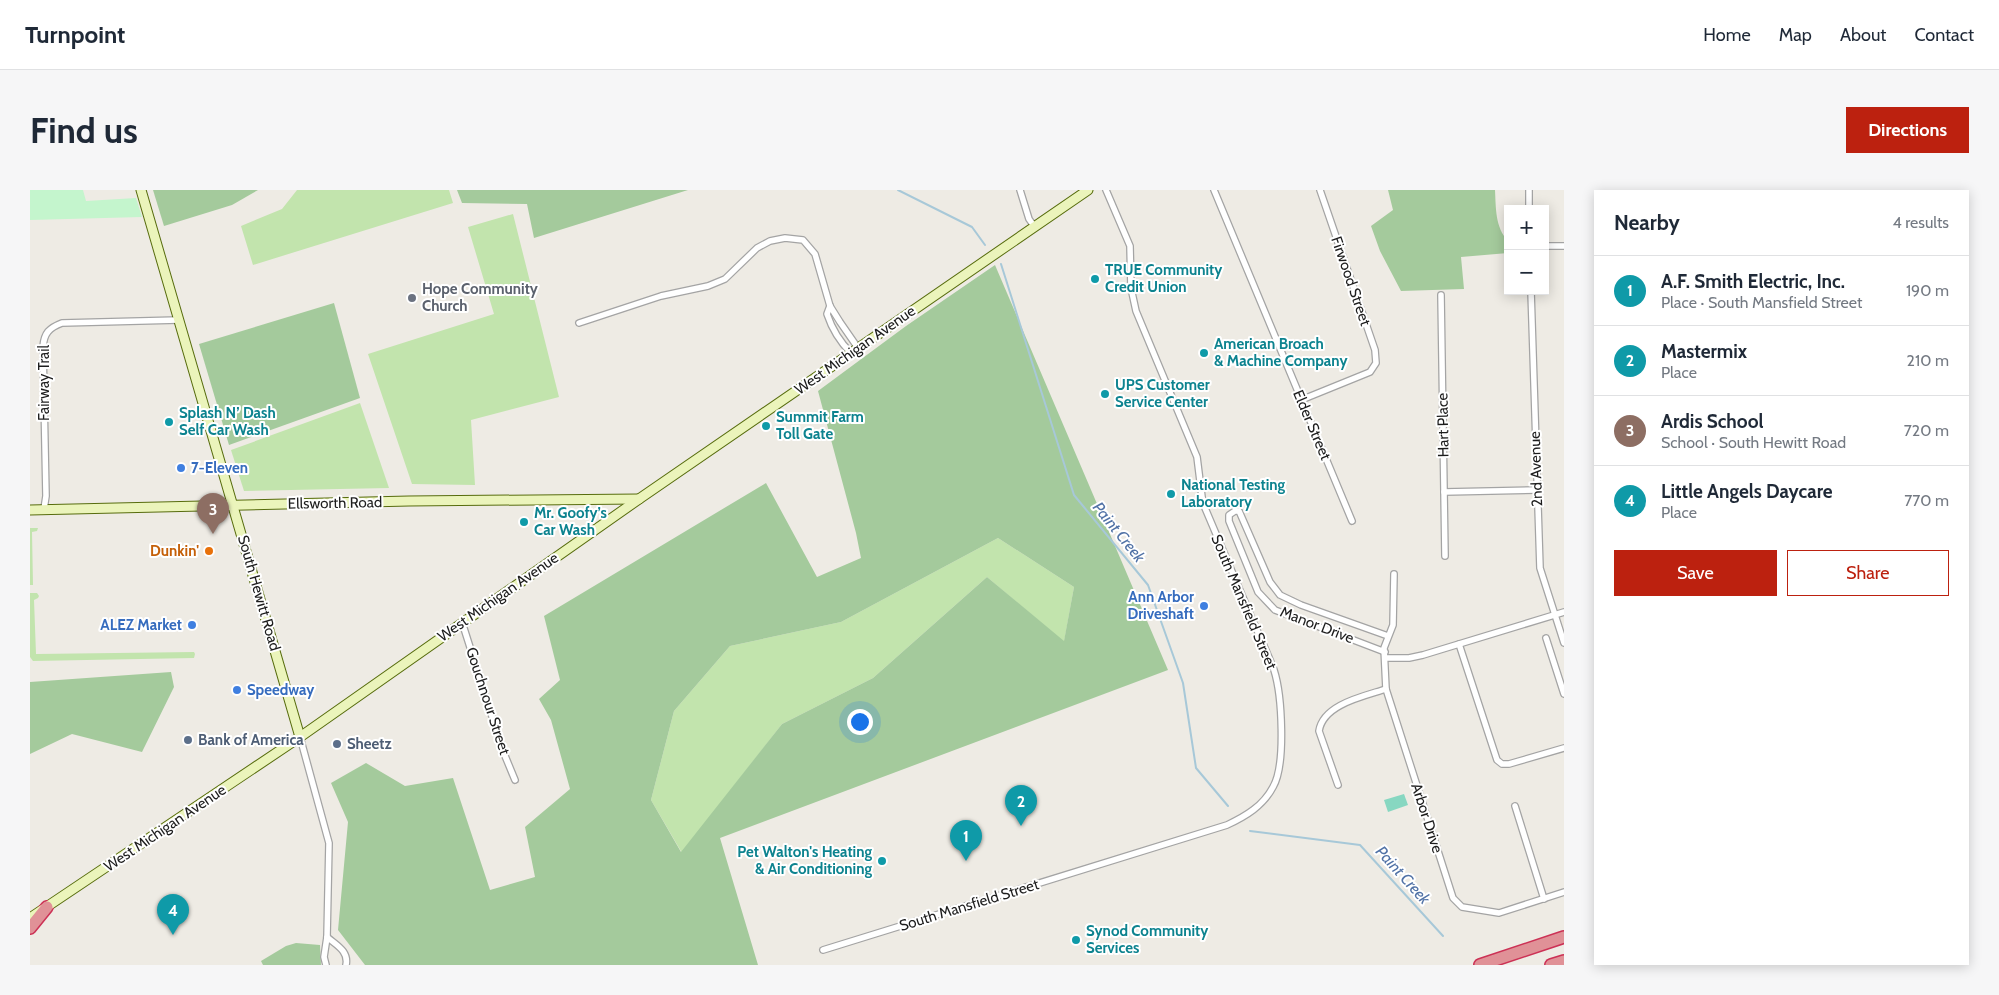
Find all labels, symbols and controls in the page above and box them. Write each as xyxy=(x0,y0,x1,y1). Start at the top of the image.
text: Turnpoint xyxy=(25,20,125,49)
text: Home xyxy=(1703,24,1751,46)
text: Map xyxy=(1779,24,1812,46)
text: About xyxy=(1840,24,1886,46)
text: Contact xyxy=(1914,24,1974,46)
button: Directions xyxy=(1846,107,1969,153)
text: Find us xyxy=(30,109,138,152)
map controls xyxy=(1504,205,1549,295)
button: + xyxy=(1504,205,1549,250)
text: Nearby xyxy=(1614,210,1680,235)
text: 4 results xyxy=(1892,213,1949,232)
street label: Firwood Street xyxy=(1327,234,1375,328)
button: − xyxy=(1504,250,1549,295)
place label: TRUE Community Credit Union xyxy=(1105,261,1223,296)
text: A.F. Smith Electric, Inc. xyxy=(1661,270,1845,293)
marker: TRUE Community Credit Union xyxy=(1089,273,1101,285)
place label: Hope Community Church xyxy=(422,280,539,315)
text: 1 xyxy=(1627,281,1633,300)
text: 190 m xyxy=(1906,281,1949,300)
marker: Hope Community Church xyxy=(406,292,418,304)
text: Place · South Mansfield Street xyxy=(1661,293,1862,312)
street label: West Michigan Avenue xyxy=(791,301,919,398)
place label: American Broach & Machine Company xyxy=(1214,335,1348,370)
text: Mastermix xyxy=(1661,340,1747,363)
street label: Fairway Trail xyxy=(35,345,53,421)
marker: American Broach & Machine Company xyxy=(1198,347,1210,359)
text: 2 xyxy=(1626,351,1634,370)
text: 210 m xyxy=(1907,351,1949,370)
text: Place xyxy=(1661,363,1697,382)
place label: UPS Customer Service Center xyxy=(1115,376,1210,411)
street label: Elder Street xyxy=(1289,387,1335,463)
marker: UPS Customer Service Center xyxy=(1099,388,1111,400)
street label: Hart Place xyxy=(1433,392,1453,457)
place label: Splash N’ Dash Self Car Wash xyxy=(179,404,276,439)
place label: Summit Farm Toll Gate xyxy=(776,408,864,443)
text: Ardis School xyxy=(1661,410,1764,433)
marker: Splash N’ Dash Self Car Wash xyxy=(163,416,175,428)
marker: Summit Farm Toll Gate xyxy=(760,420,772,432)
text: 3 xyxy=(1626,421,1634,440)
text: 720 m xyxy=(1904,421,1949,440)
street label: 2nd Avenue xyxy=(1526,431,1546,507)
text: School · South Hewitt Road xyxy=(1661,433,1846,452)
place label: 7-Eleven xyxy=(191,459,248,477)
marker: 7-Eleven xyxy=(175,462,187,474)
place label: National Testing Laboratory xyxy=(1181,476,1286,511)
text: Little Angels Daycare xyxy=(1661,480,1833,503)
marker: National Testing Laboratory xyxy=(1165,488,1177,500)
text: 4 xyxy=(1625,491,1635,510)
text: 770 m xyxy=(1904,491,1949,510)
pin: 3 xyxy=(197,493,229,534)
street label: Ellsworth Road xyxy=(288,493,382,513)
water label: Paint Creek xyxy=(1089,498,1150,567)
text: Place xyxy=(1661,503,1697,522)
place label: Mr. Goofy’s Car Wash xyxy=(534,504,607,539)
marker: Mr. Goofy’s Car Wash xyxy=(518,516,530,528)
street label: South Mansfield Street xyxy=(1207,532,1281,672)
street label: South Hewitt Road xyxy=(234,533,284,653)
place label: Dunkin' xyxy=(150,542,199,560)
marker: Dunkin' xyxy=(203,545,215,557)
street label: West Michigan Avenue xyxy=(434,548,562,645)
button: Save xyxy=(1614,550,1777,596)
button: Share xyxy=(1787,550,1949,596)
place label: Ann Arbor Driveshaft xyxy=(1127,588,1194,623)
marker: Ann Arbor Driveshaft xyxy=(1198,600,1210,612)
street label: Manor Drive xyxy=(1278,603,1357,647)
place label: ALEZ Market xyxy=(100,616,182,634)
marker: ALEZ Market xyxy=(186,619,198,631)
street label: Gouchnour Street xyxy=(462,645,514,757)
place label: Speedway xyxy=(247,681,315,699)
marker: Speedway xyxy=(231,684,243,696)
your location xyxy=(847,709,873,735)
place label: Bank of America xyxy=(198,731,304,749)
marker: Bank of America xyxy=(182,734,194,746)
place label: Sheetz xyxy=(347,735,392,753)
marker: Sheetz xyxy=(331,738,343,750)
street label: West Michigan Avenue xyxy=(101,780,230,876)
street label: Arbor Drive xyxy=(1407,781,1447,855)
pin: 2 xyxy=(1005,785,1037,826)
pin: 1 xyxy=(950,820,982,861)
water label: Paint Creek xyxy=(1372,842,1435,909)
place label: Pet Walton's Heating & Air Conditioning xyxy=(737,843,872,878)
marker: Pet Walton's Heating & Air Conditioning xyxy=(876,855,888,867)
street label: South Mansfield Street xyxy=(897,875,1041,935)
pin: 4 xyxy=(157,894,189,935)
place label: Synod Community Services xyxy=(1086,922,1209,957)
marker: Synod Community Services xyxy=(1070,934,1082,946)

